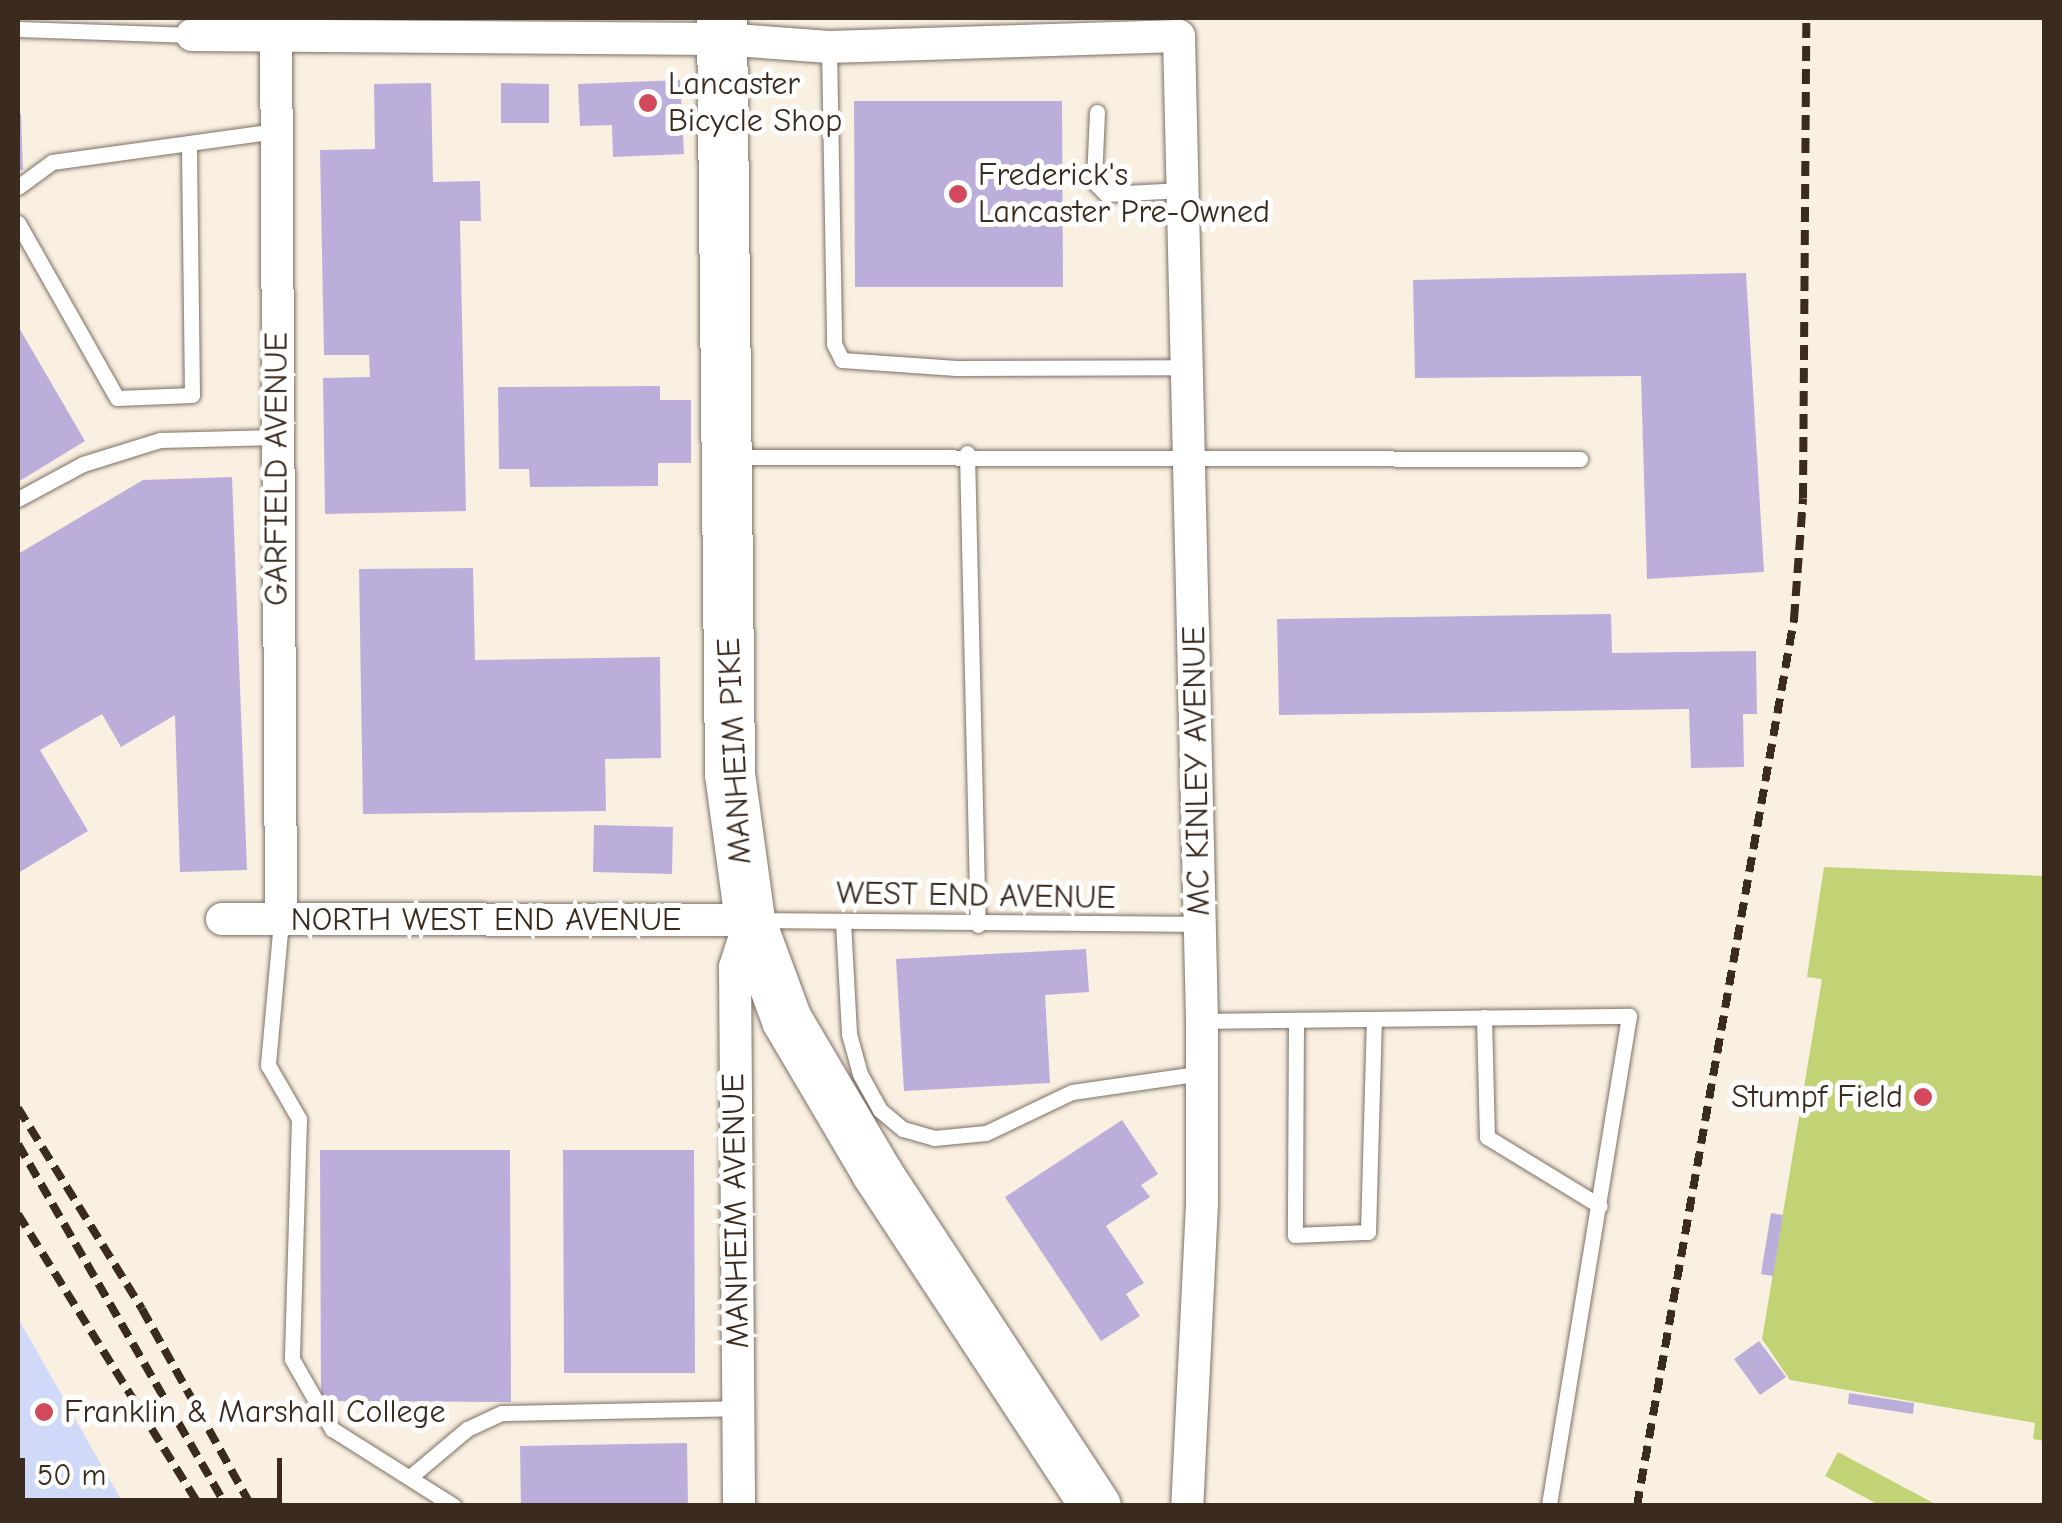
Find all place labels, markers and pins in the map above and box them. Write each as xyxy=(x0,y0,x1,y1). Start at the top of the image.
place label: Lancaster Bicycle Shop xyxy=(668,66,842,141)
marker: Lancaster Bicycle Shop xyxy=(637,92,659,114)
place label: Frederick's Lancaster Pre-Owned xyxy=(978,157,1270,232)
marker: Frederick's Lancaster Pre-Owned xyxy=(947,183,969,205)
place label: Stumpf Field xyxy=(1731,1078,1903,1116)
marker: Stumpf Field xyxy=(1912,1086,1934,1108)
place label: Franklin & Marshall College xyxy=(64,1393,446,1431)
marker: Franklin & Marshall College xyxy=(33,1401,55,1423)

